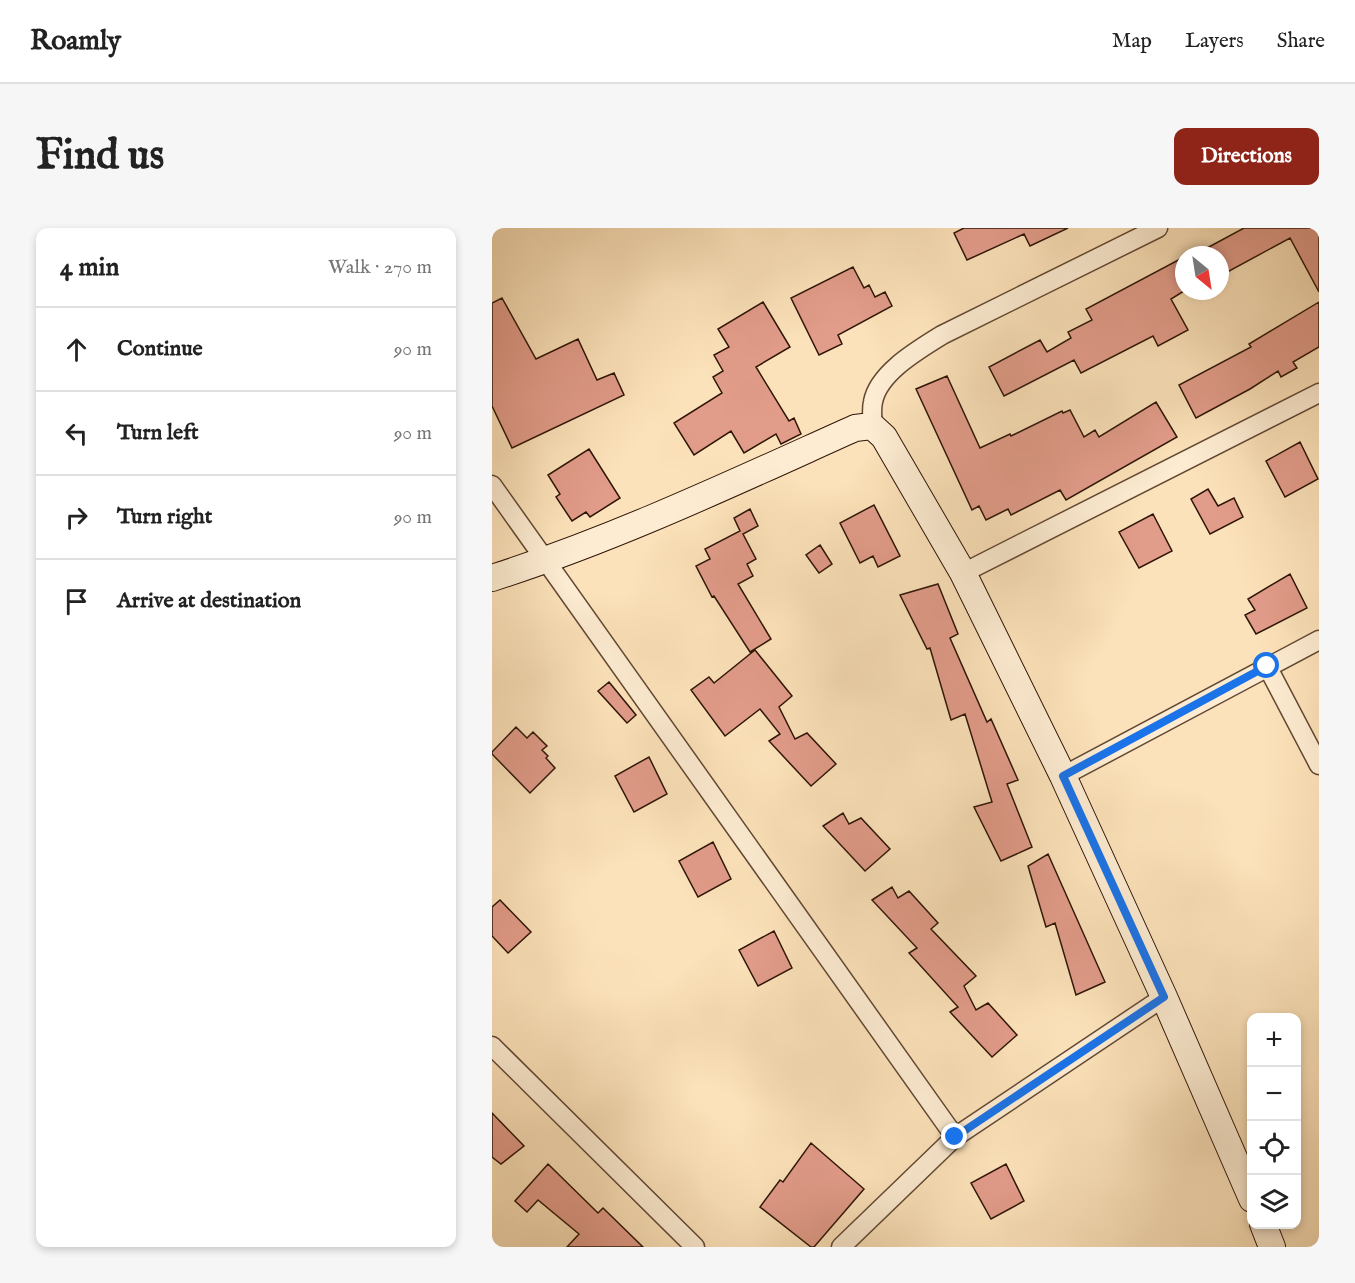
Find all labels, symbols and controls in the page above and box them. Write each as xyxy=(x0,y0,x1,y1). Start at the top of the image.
text: Roamly xyxy=(30,24,121,59)
text: Map xyxy=(1112,28,1152,55)
text: Layers xyxy=(1185,28,1244,55)
text: Share xyxy=(1277,28,1325,55)
button: Directions xyxy=(1174,128,1319,185)
text: Find us xyxy=(36,130,164,183)
north arrow xyxy=(1175,246,1229,300)
text: 4 min xyxy=(60,251,119,284)
text: Walk · 270 m xyxy=(328,255,432,280)
icon: ahead xyxy=(60,333,93,366)
text: Continue xyxy=(117,335,203,363)
text: 90 m xyxy=(394,337,432,362)
icon: left xyxy=(60,417,93,450)
text: Turn left xyxy=(117,419,199,447)
text: 90 m xyxy=(394,421,432,446)
icon: right xyxy=(60,501,93,534)
text: Turn right xyxy=(117,503,212,531)
text: 90 m xyxy=(394,505,432,530)
icon: arrive xyxy=(60,585,93,618)
text: Arrive at destination xyxy=(117,587,301,615)
route start xyxy=(1253,652,1279,678)
map controls xyxy=(1247,1013,1301,1229)
button: + xyxy=(1247,1013,1301,1067)
button: − xyxy=(1247,1067,1301,1121)
button: locate xyxy=(1247,1121,1301,1175)
route end xyxy=(941,1123,967,1149)
button: layers xyxy=(1247,1175,1301,1229)

